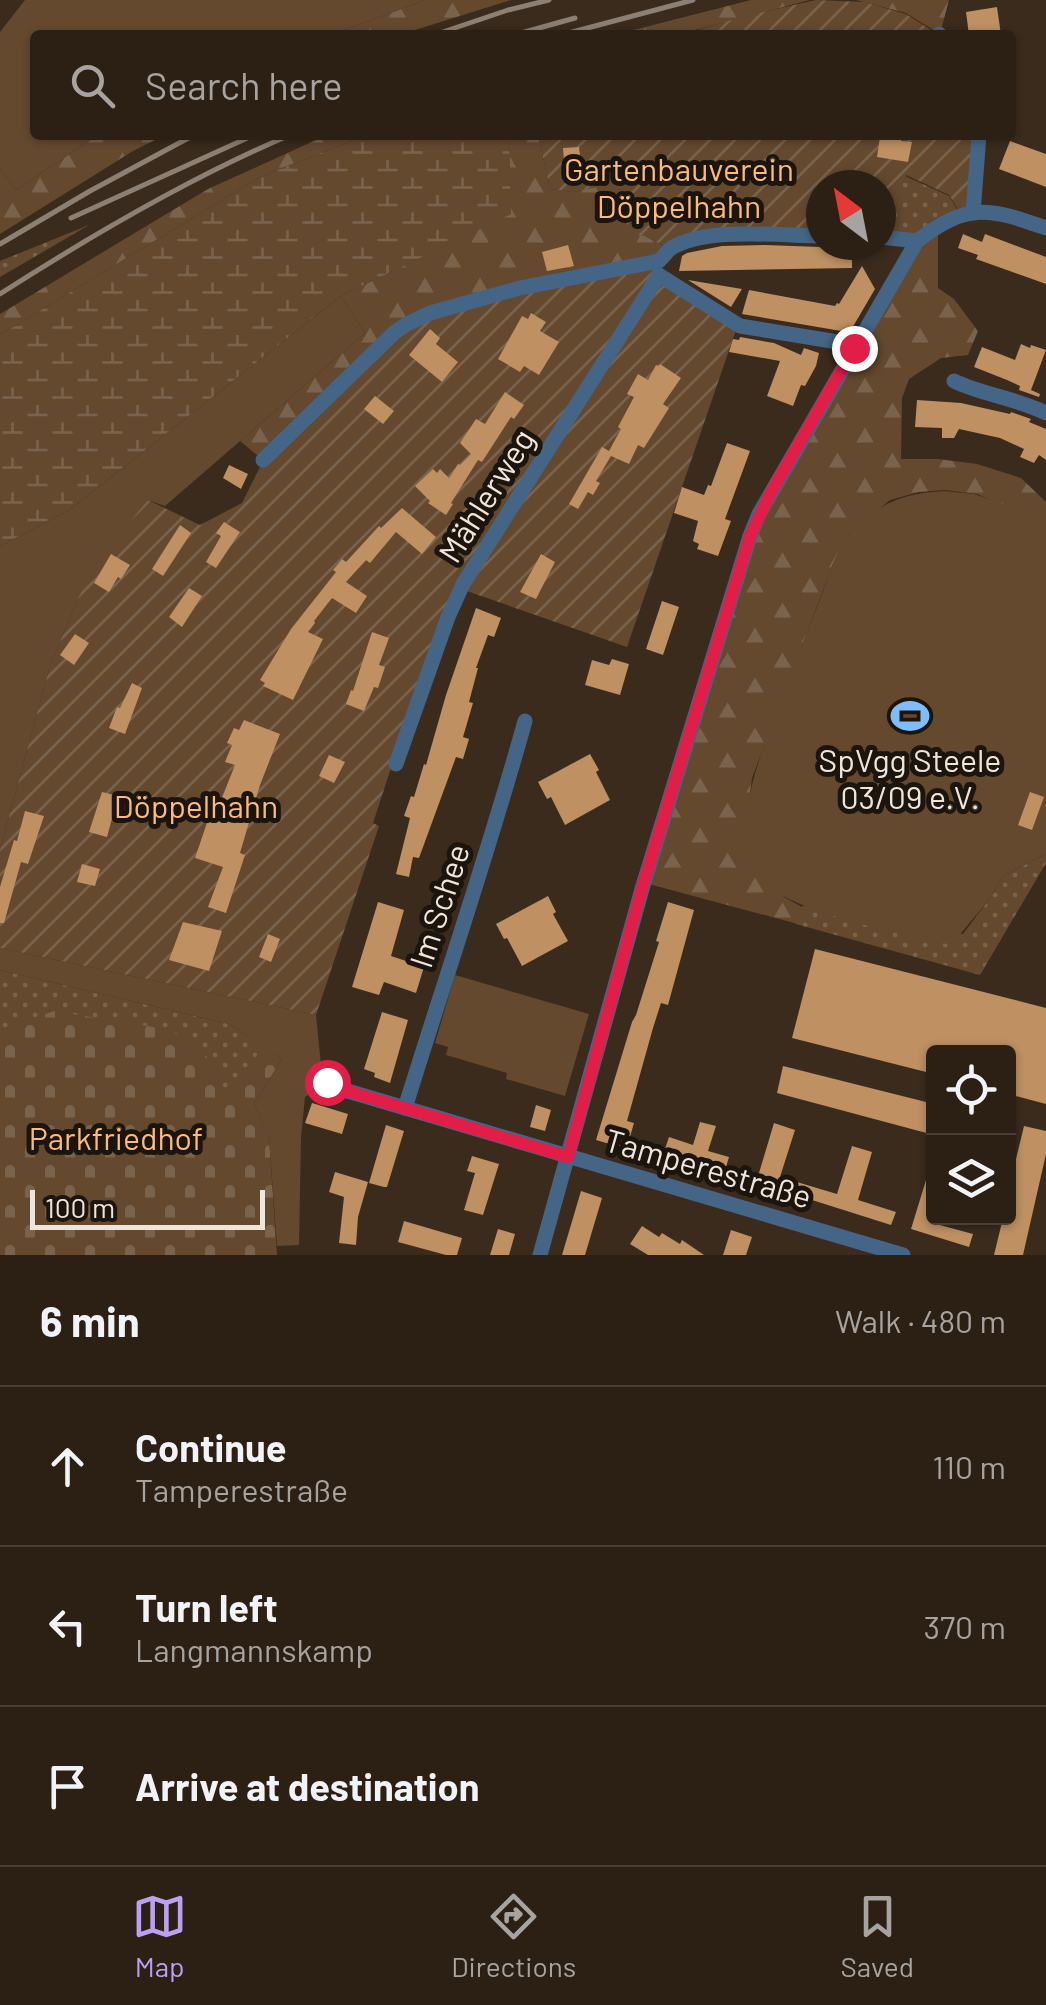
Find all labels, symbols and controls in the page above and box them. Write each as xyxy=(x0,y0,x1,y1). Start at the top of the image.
search box xyxy=(30,30,1016,140)
icon: search xyxy=(65,58,120,113)
text: Search here xyxy=(145,62,343,108)
park label: Gartenbauverein Döppelhahn xyxy=(564,149,794,224)
north arrow xyxy=(806,170,896,260)
route end xyxy=(832,326,878,372)
street label: Mählerweg xyxy=(429,421,541,569)
sports icon: SpVgg Steele 03/09 e.V. xyxy=(889,695,931,737)
place label: SpVgg Steele 03/09 e.V. xyxy=(819,740,1001,815)
park label: Döppelhahn xyxy=(114,786,278,824)
street label: Im Schee xyxy=(400,839,476,972)
map controls xyxy=(926,1045,1016,1225)
button: locate xyxy=(926,1045,1016,1135)
route start xyxy=(305,1060,351,1106)
park label: Parkfriedhof xyxy=(29,1118,203,1156)
street label: Tamperestraße xyxy=(601,1119,816,1215)
button: layers xyxy=(926,1135,1016,1225)
scale bar xyxy=(30,1185,265,1230)
text: 100 m xyxy=(45,1190,115,1224)
text: 6 min xyxy=(40,1295,140,1345)
text: Walk · 480 m xyxy=(835,1301,1006,1339)
text: Continue xyxy=(135,1424,286,1470)
icon: ahead xyxy=(40,1439,95,1494)
text: 110 m xyxy=(933,1447,1006,1485)
text: Tamperestraße xyxy=(135,1470,348,1508)
text: Turn left xyxy=(135,1584,278,1630)
icon: left xyxy=(40,1599,95,1654)
text: 370 m xyxy=(923,1607,1006,1645)
text: Langmannskamp xyxy=(135,1630,373,1668)
icon: arrive xyxy=(40,1759,95,1814)
text: Arrive at destination xyxy=(135,1763,480,1809)
tab: Map xyxy=(132,1889,187,1983)
tab: Directions xyxy=(451,1889,576,1983)
tab: Saved xyxy=(840,1889,914,1983)

